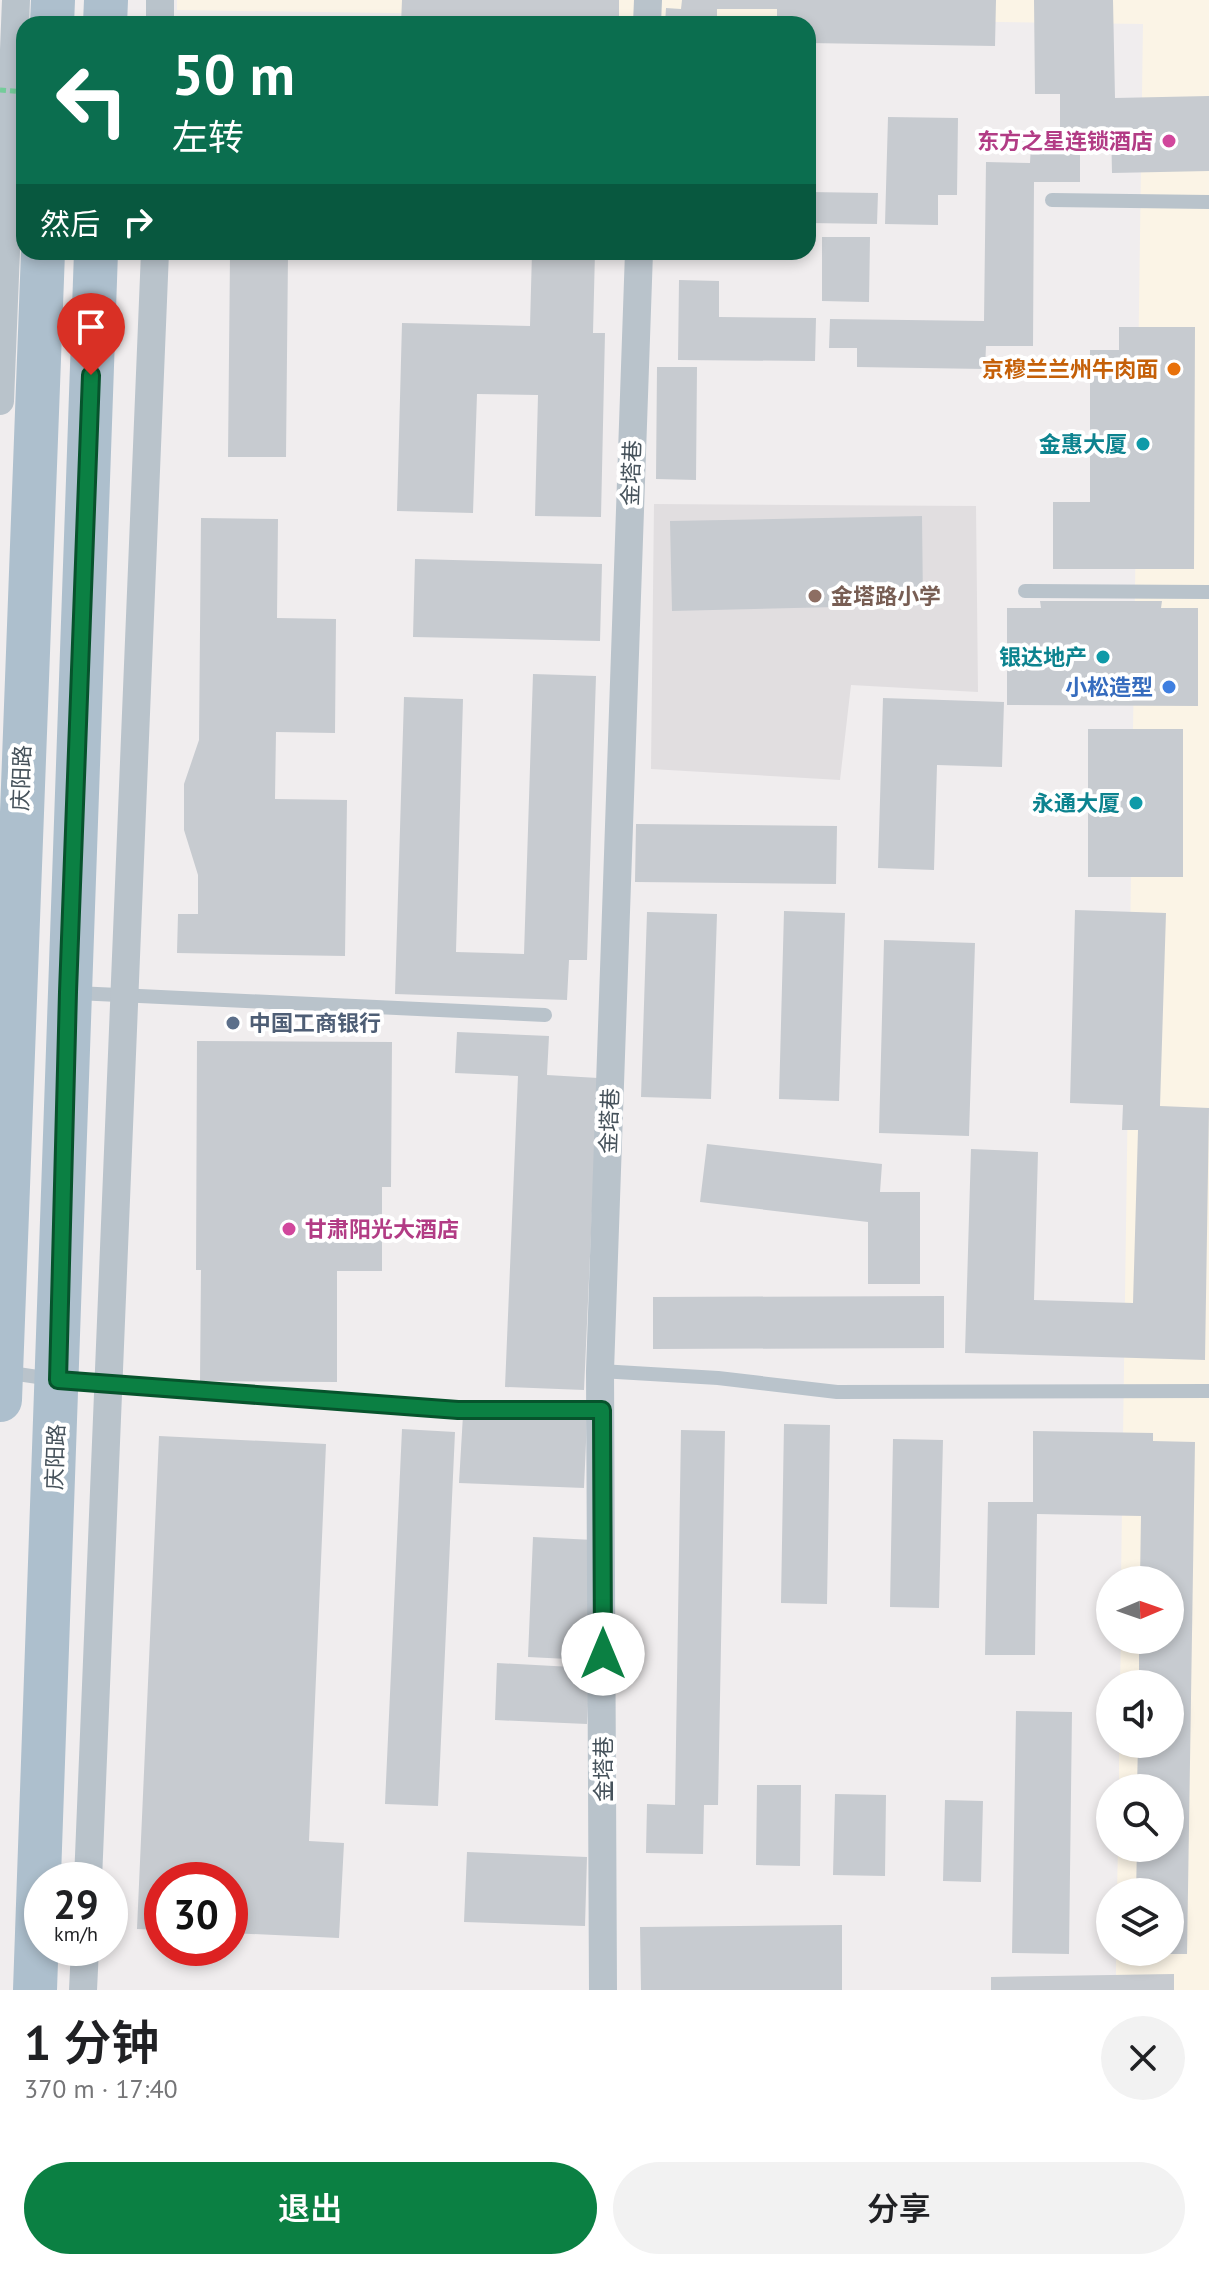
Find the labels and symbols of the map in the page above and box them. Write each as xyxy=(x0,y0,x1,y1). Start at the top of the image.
place label: 东方之星连锁酒店 xyxy=(977,127,1153,155)
marker: 东方之星连锁酒店 xyxy=(1160,132,1178,150)
pin xyxy=(57,293,125,375)
place label: 京穆兰兰州牛肉面 xyxy=(982,355,1158,383)
marker: 京穆兰兰州牛肉面 xyxy=(1165,360,1183,378)
place label: 金惠大厦 xyxy=(1039,430,1127,458)
marker: 金惠大厦 xyxy=(1134,435,1152,453)
street label: 金塔巷 xyxy=(616,440,646,506)
place label: 金塔路小学 xyxy=(831,582,941,610)
marker: 金塔路小学 xyxy=(806,587,824,605)
place label: 银达地产 xyxy=(999,643,1087,671)
marker: 银达地产 xyxy=(1094,648,1112,666)
place label: 小松造型 xyxy=(1065,673,1153,701)
marker: 小松造型 xyxy=(1160,678,1178,696)
street label: 庆阳路 xyxy=(6,745,36,811)
place label: 永通大厦 xyxy=(1032,789,1120,817)
marker: 永通大厦 xyxy=(1127,794,1145,812)
place label: 中国工商银行 xyxy=(249,1009,381,1037)
marker: 中国工商银行 xyxy=(224,1014,242,1032)
street label: 金塔巷 xyxy=(594,1088,624,1154)
place label: 甘肃阳光大酒店 xyxy=(305,1215,459,1243)
marker: 甘肃阳光大酒店 xyxy=(280,1220,298,1238)
street label: 庆阳路 xyxy=(40,1424,70,1490)
north arrow xyxy=(1096,1566,1184,1654)
position arrow xyxy=(561,1612,645,1696)
street label: 金塔巷 xyxy=(589,1736,617,1802)
speed limit sign: 30 xyxy=(144,1862,248,1966)

